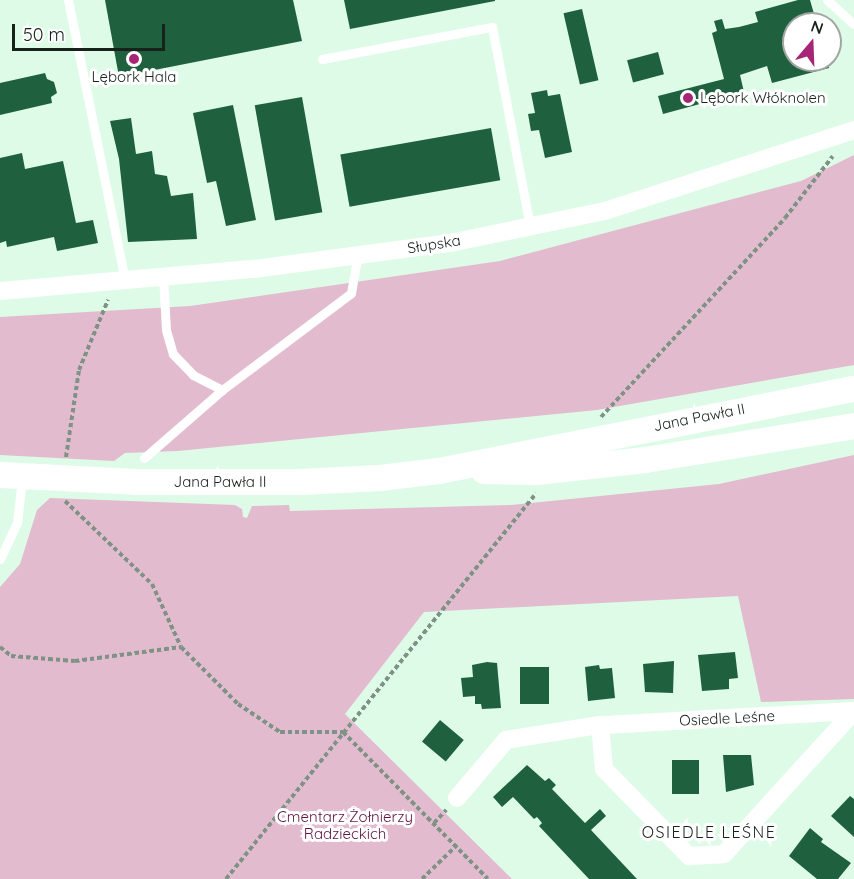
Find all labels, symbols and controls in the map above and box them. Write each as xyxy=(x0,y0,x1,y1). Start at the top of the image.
scale bar xyxy=(15,12,168,50)
north arrow xyxy=(782,12,842,72)
text: N xyxy=(808,15,826,38)
text: 50 m xyxy=(23,23,65,46)
marker: Lębork Hala xyxy=(127,52,141,66)
place label: Lębork Hala xyxy=(92,68,176,86)
place label: Lębork Włóknolen xyxy=(700,89,826,107)
marker: Lębork Włóknolen xyxy=(681,91,695,105)
street label: Słupska xyxy=(406,231,462,257)
street label: Jana Pawła II xyxy=(652,399,746,435)
street label: Jana Pawła II xyxy=(174,473,266,491)
street label: Osiedle Leśne xyxy=(679,707,775,729)
park label: Cmentarz Żołnierzy Radzieckich xyxy=(277,807,413,842)
district label: OSIEDLE LEŚNE xyxy=(642,822,776,842)

